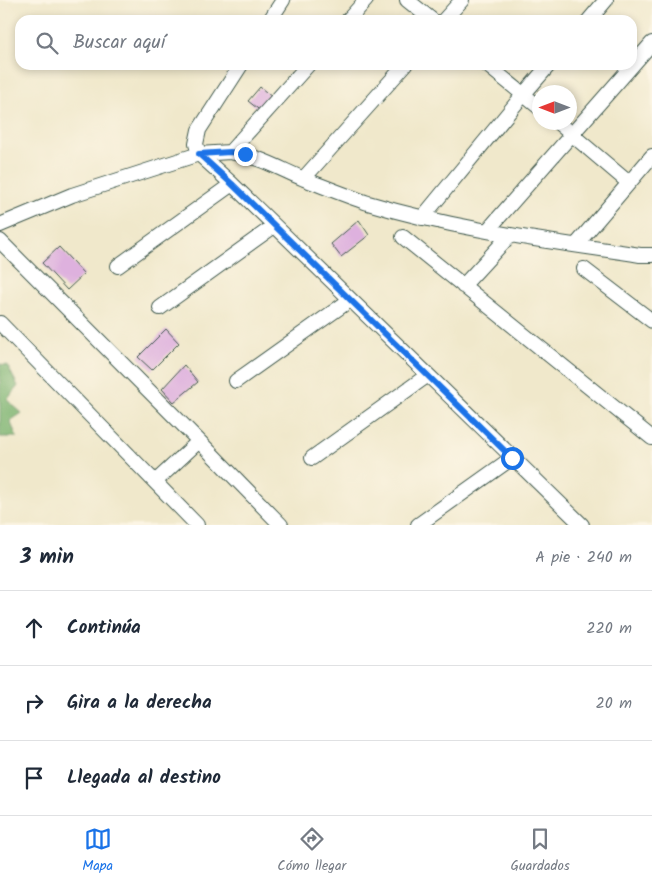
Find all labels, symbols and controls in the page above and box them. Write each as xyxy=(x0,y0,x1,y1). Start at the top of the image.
search box xyxy=(15,15,637,70)
text: Buscar aquí xyxy=(73,28,165,58)
icon: search xyxy=(33,29,61,57)
north arrow xyxy=(532,85,577,130)
route end xyxy=(234,143,257,166)
route start xyxy=(501,447,524,470)
text: 3 min xyxy=(20,541,74,574)
text: A pie · 240 m xyxy=(535,545,632,570)
text: Continúa xyxy=(67,613,141,643)
icon: ahead xyxy=(20,614,48,642)
text: 220 m xyxy=(586,616,632,641)
text: Gira a la derecha xyxy=(67,688,212,718)
icon: right xyxy=(20,689,48,717)
text: 20 m xyxy=(596,691,632,716)
text: Llegada al destino xyxy=(67,763,221,793)
icon: arrive xyxy=(20,764,48,792)
tab: Mapa xyxy=(82,825,113,877)
tab: Cómo llegar xyxy=(277,825,346,877)
tab: Guardados xyxy=(510,825,570,877)

